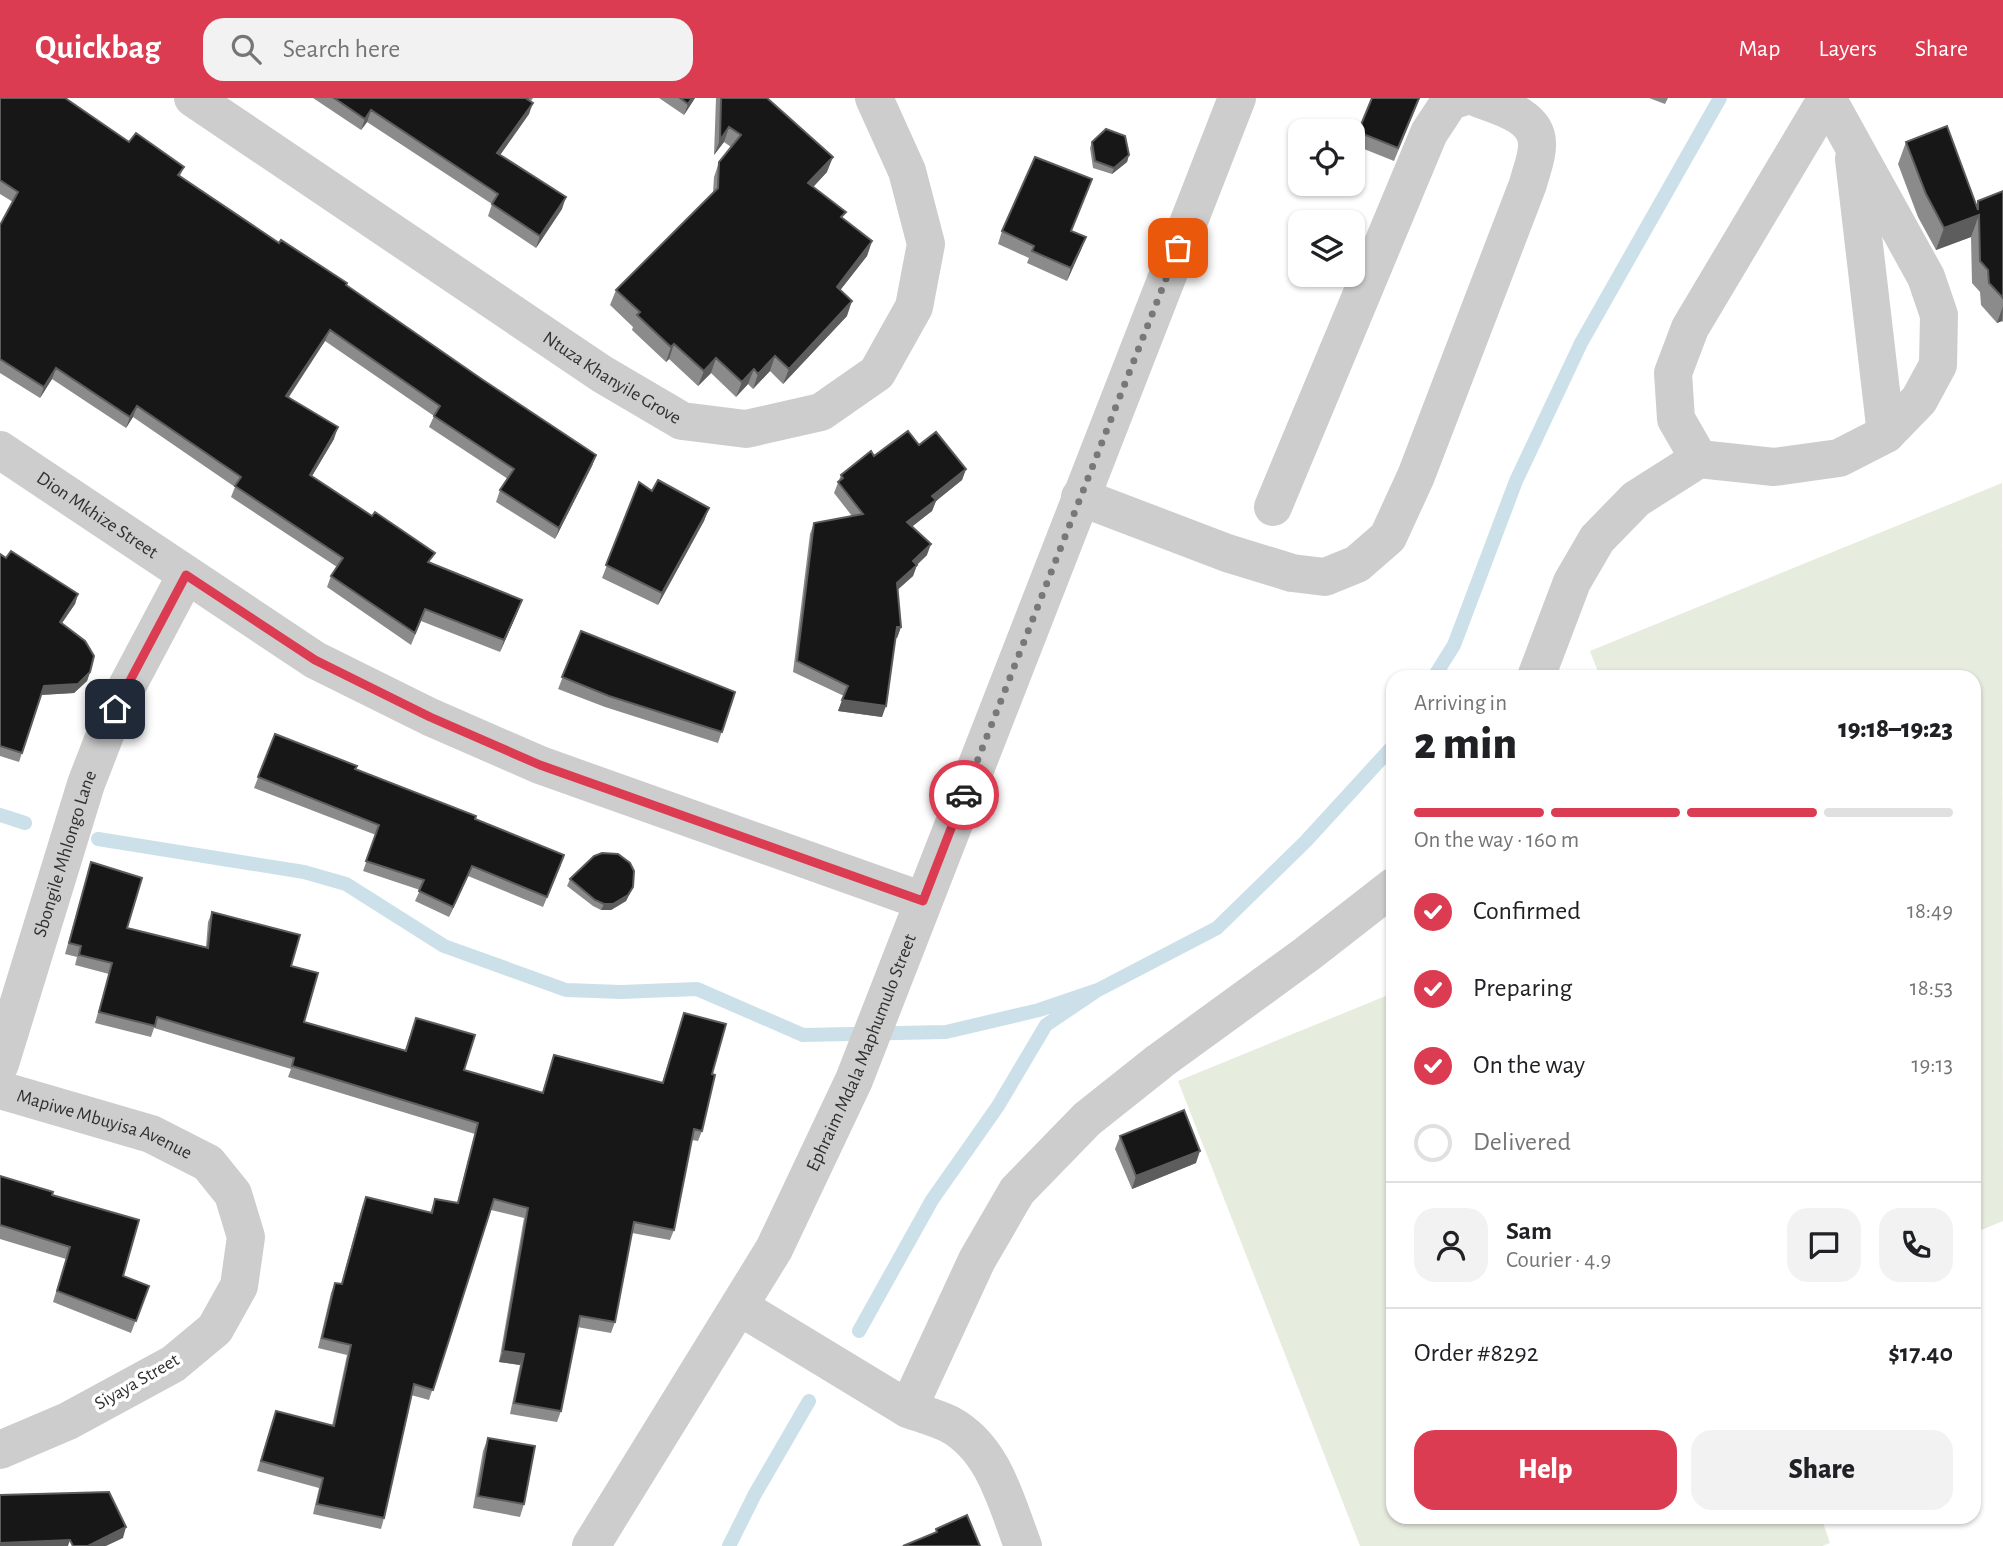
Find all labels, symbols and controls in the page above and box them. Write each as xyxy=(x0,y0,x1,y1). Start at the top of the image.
search box xyxy=(203,18,693,81)
icon: search xyxy=(227,30,265,68)
text: Quickbag xyxy=(35,32,161,65)
text: Search here xyxy=(283,36,400,62)
text: Map xyxy=(1738,37,1780,61)
text: Layers xyxy=(1818,37,1877,61)
text: Share xyxy=(1915,37,1968,61)
map controls xyxy=(1288,119,1365,287)
button: locate xyxy=(1288,119,1365,196)
button: layers xyxy=(1288,210,1365,287)
pin xyxy=(1148,218,1208,278)
icon: bag xyxy=(1159,229,1197,267)
street label: Ntuza Khanyile Grove xyxy=(540,328,684,428)
street label: Dion Mkhize Street xyxy=(33,468,161,562)
pin xyxy=(85,679,145,739)
icon: home xyxy=(96,690,134,728)
text: Arriving in xyxy=(1414,692,1507,715)
text: 19:18–19:23 xyxy=(1838,716,1953,742)
text: 2 min xyxy=(1414,721,1517,767)
courier xyxy=(929,760,999,830)
street label: Sbongile Mhlongo Lane xyxy=(30,768,100,939)
icon: car xyxy=(945,776,983,814)
text: On the way · 160 m xyxy=(1414,829,1579,852)
icon: check xyxy=(1414,893,1452,931)
text: Confirmed xyxy=(1473,898,1581,924)
text: 18:49 xyxy=(1907,900,1953,923)
street label: Ephraim Mdala Maphumulo Street xyxy=(803,931,920,1174)
icon: check xyxy=(1414,970,1452,1008)
text: Preparing xyxy=(1473,975,1572,1001)
text: 18:53 xyxy=(1910,977,1953,1000)
icon: check xyxy=(1414,1047,1452,1085)
text: On the way xyxy=(1473,1052,1585,1078)
text: 19:13 xyxy=(1912,1054,1953,1077)
street label: Mapiwe Mbuyisa Avenue xyxy=(15,1086,195,1163)
text: Delivered xyxy=(1473,1129,1571,1155)
button: person xyxy=(1414,1208,1488,1282)
button: chat xyxy=(1787,1208,1861,1282)
button: phone xyxy=(1879,1208,1953,1282)
text: Sam xyxy=(1506,1218,1552,1244)
text: Courier · 4.9 xyxy=(1506,1249,1611,1272)
text: Order #8292 xyxy=(1414,1340,1539,1366)
text: $17.40 xyxy=(1888,1340,1953,1366)
street label: Siyaya Street xyxy=(91,1350,183,1414)
button: Help xyxy=(1414,1430,1677,1510)
button: Share xyxy=(1691,1430,1953,1510)

